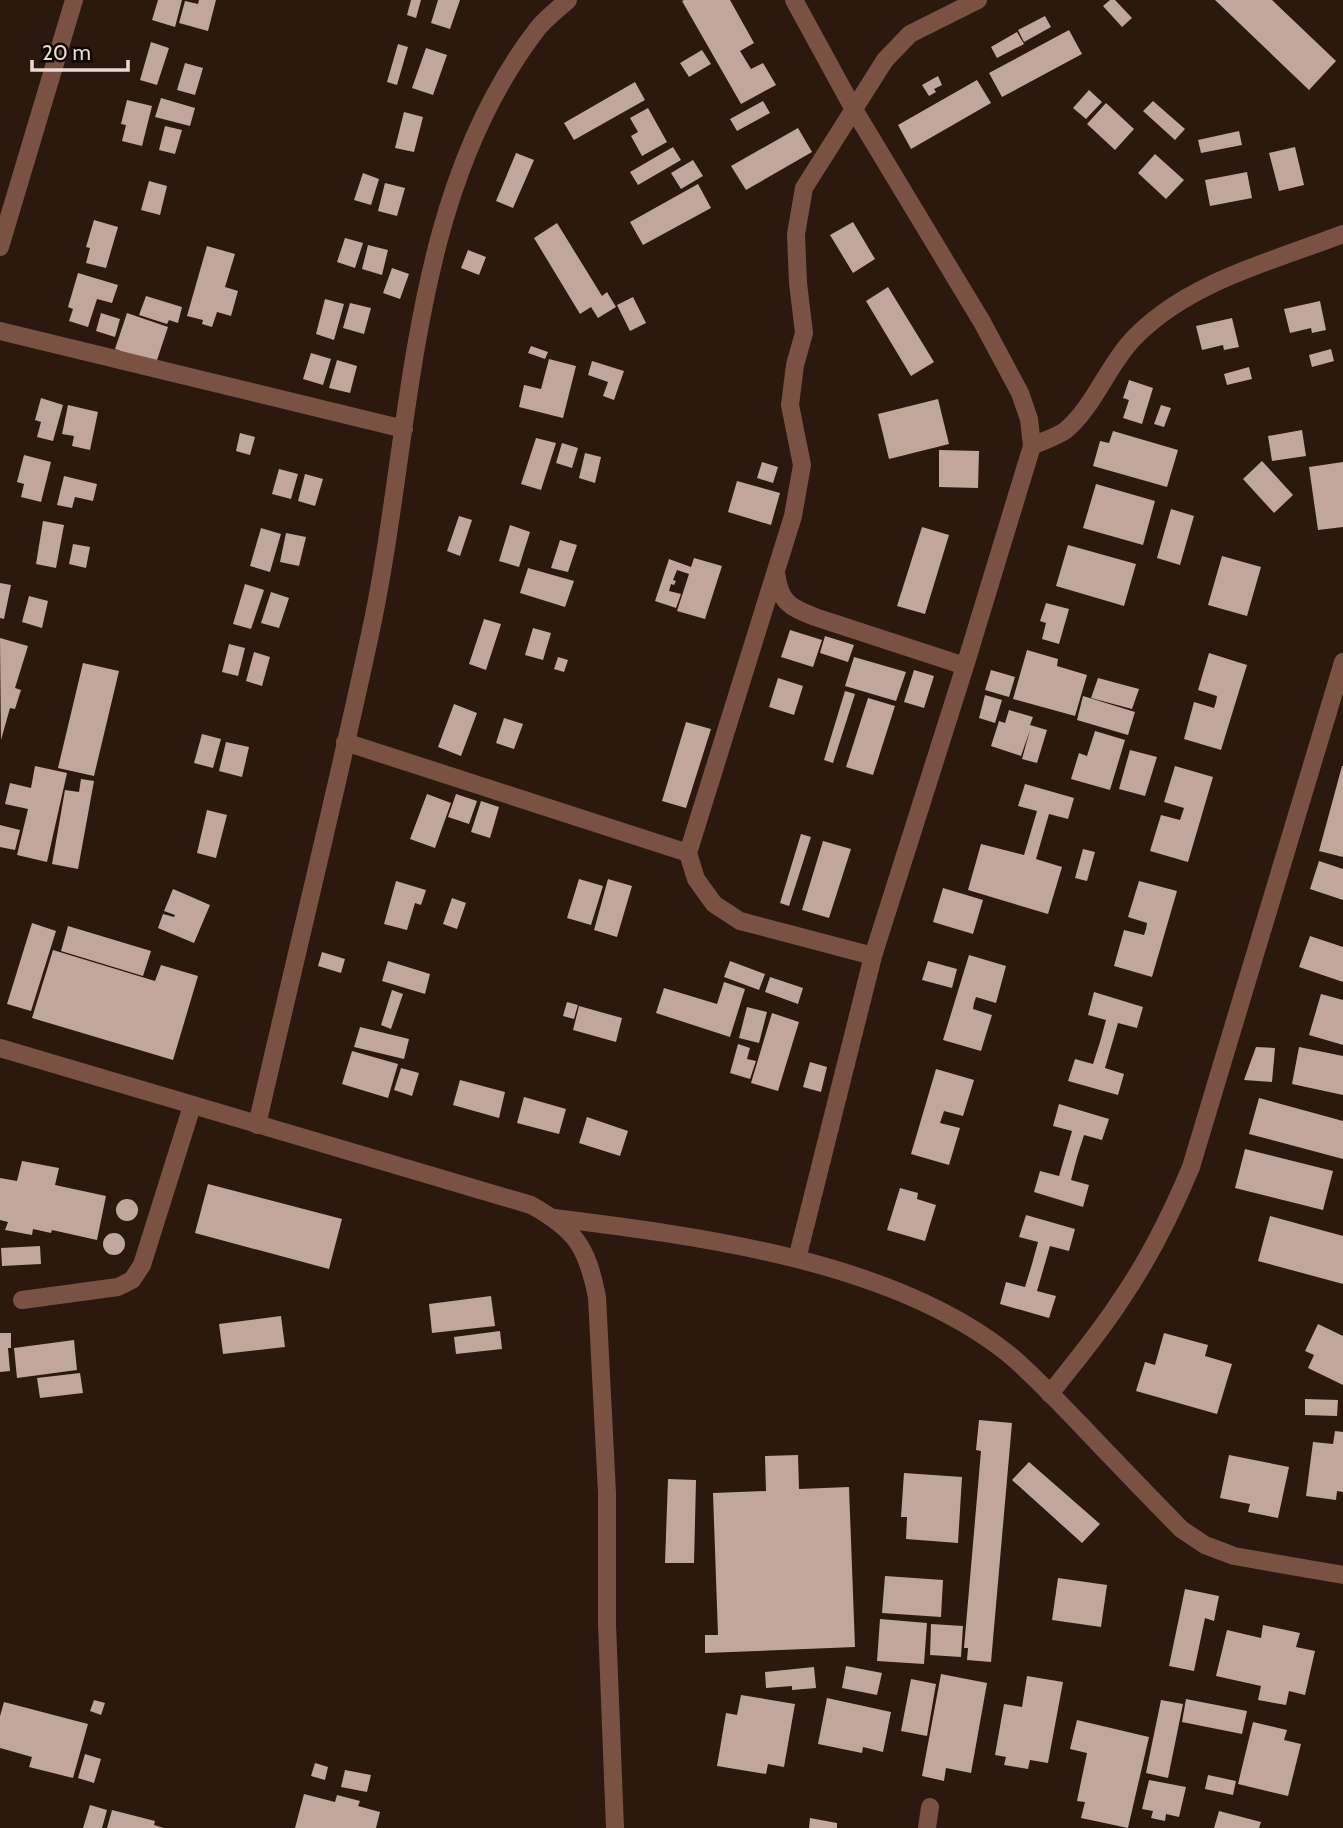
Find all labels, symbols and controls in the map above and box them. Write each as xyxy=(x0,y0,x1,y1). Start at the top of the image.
scale bar xyxy=(32,28,128,72)
text: 20 m xyxy=(42,40,91,65)

